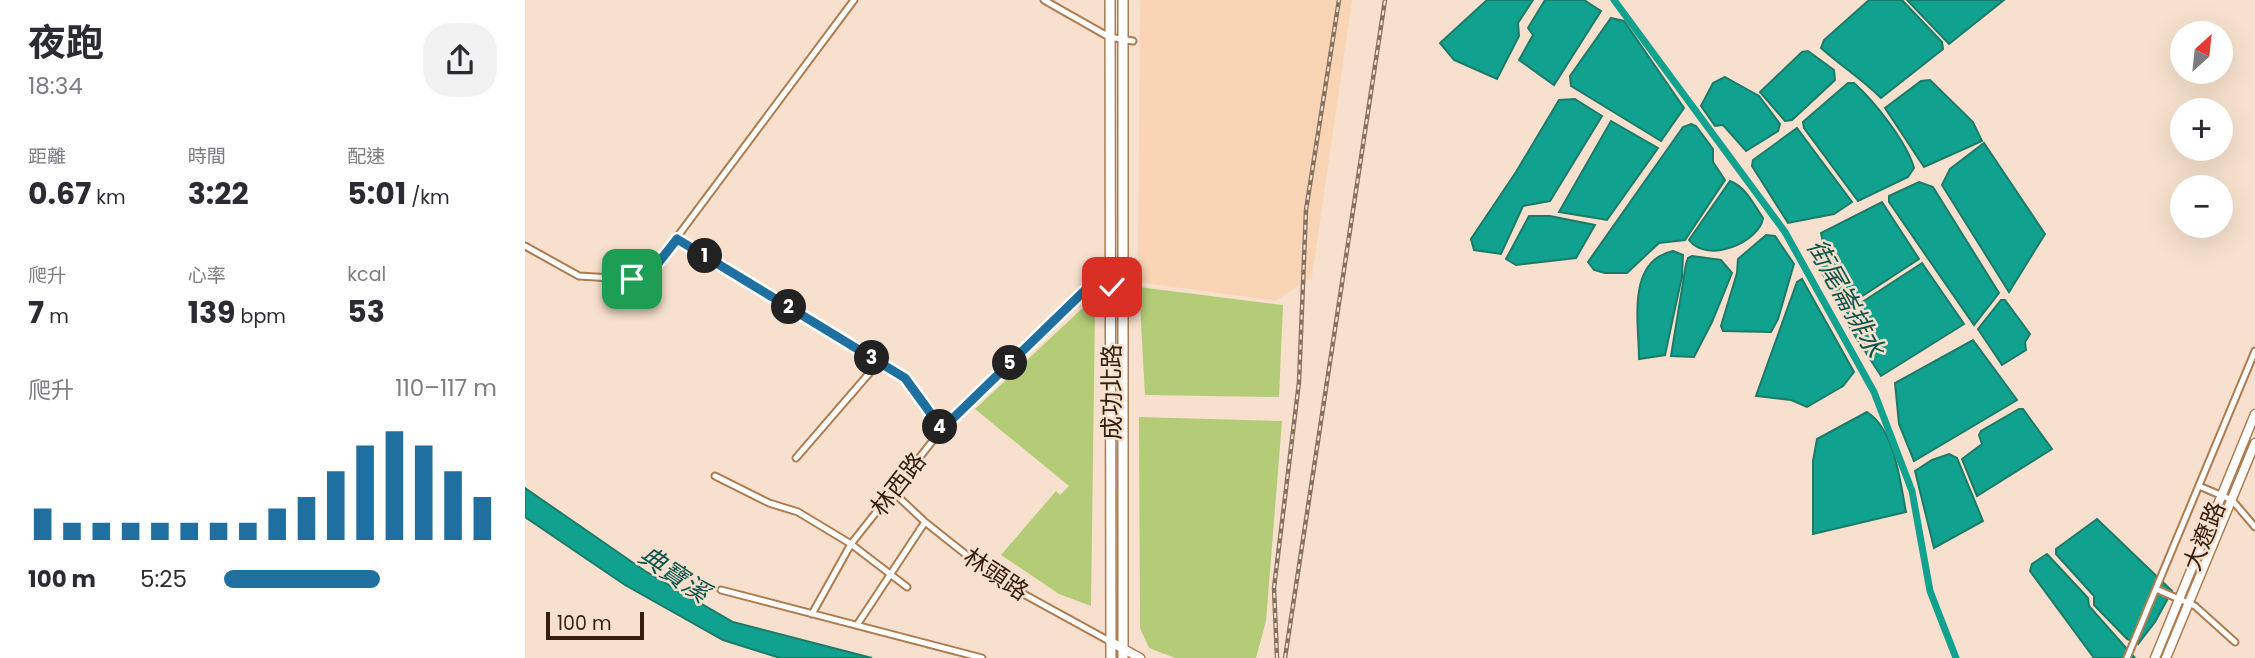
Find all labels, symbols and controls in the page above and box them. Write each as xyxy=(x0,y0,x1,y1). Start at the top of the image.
text: 夜跑 xyxy=(28,16,104,69)
north arrow xyxy=(2170,21,2233,84)
map controls xyxy=(2170,21,2233,238)
button: share xyxy=(423,23,497,97)
text: 18:34 xyxy=(28,70,83,102)
button: + xyxy=(2170,98,2233,161)
text: 距離 xyxy=(28,143,66,170)
text: 時間 xyxy=(188,143,226,170)
text: 配速 xyxy=(347,143,385,170)
text: 0.67 xyxy=(28,172,91,215)
text: 3:22 xyxy=(188,172,249,215)
text: 5:01 xyxy=(347,172,406,215)
button: − xyxy=(2170,175,2233,238)
text: km xyxy=(91,184,126,211)
text: /km xyxy=(406,184,450,211)
water label: 街尾崙排水 xyxy=(1799,232,1894,364)
pin: 1 xyxy=(687,238,723,274)
text: 1 xyxy=(701,242,708,269)
pin xyxy=(602,249,662,309)
pin xyxy=(1082,257,1142,317)
icon: arrive xyxy=(613,260,651,298)
text: kcal xyxy=(347,261,386,288)
text: 爬升 xyxy=(28,262,66,289)
text: 心率 xyxy=(188,262,226,289)
icon: check xyxy=(1093,268,1131,306)
text: 53 xyxy=(347,290,385,333)
pin: 2 xyxy=(771,290,807,324)
text: 7 xyxy=(28,291,44,334)
text: 139 xyxy=(188,291,236,334)
text: 2 xyxy=(783,293,794,320)
text: m xyxy=(44,303,69,330)
text: bpm xyxy=(236,303,286,330)
pin: 3 xyxy=(855,340,889,376)
text: 3 xyxy=(866,344,877,371)
street label: 成功北路 xyxy=(1095,344,1128,440)
pin: 5 xyxy=(993,346,1028,380)
text: 5 xyxy=(1003,349,1016,376)
text: 110–117 m xyxy=(395,372,497,404)
text: 爬升 xyxy=(28,374,74,406)
pin: 4 xyxy=(923,410,957,444)
text: 4 xyxy=(933,413,946,440)
street label: 林西路 xyxy=(863,445,933,523)
street label: 大遼路 xyxy=(2175,496,2233,576)
water label: 典寶溪 xyxy=(632,537,720,613)
street label: 林頭路 xyxy=(957,540,1035,608)
text: 100 m xyxy=(28,563,96,595)
text: 5:25 xyxy=(140,563,187,595)
scale bar xyxy=(546,609,644,641)
text: 100 m xyxy=(557,610,612,637)

